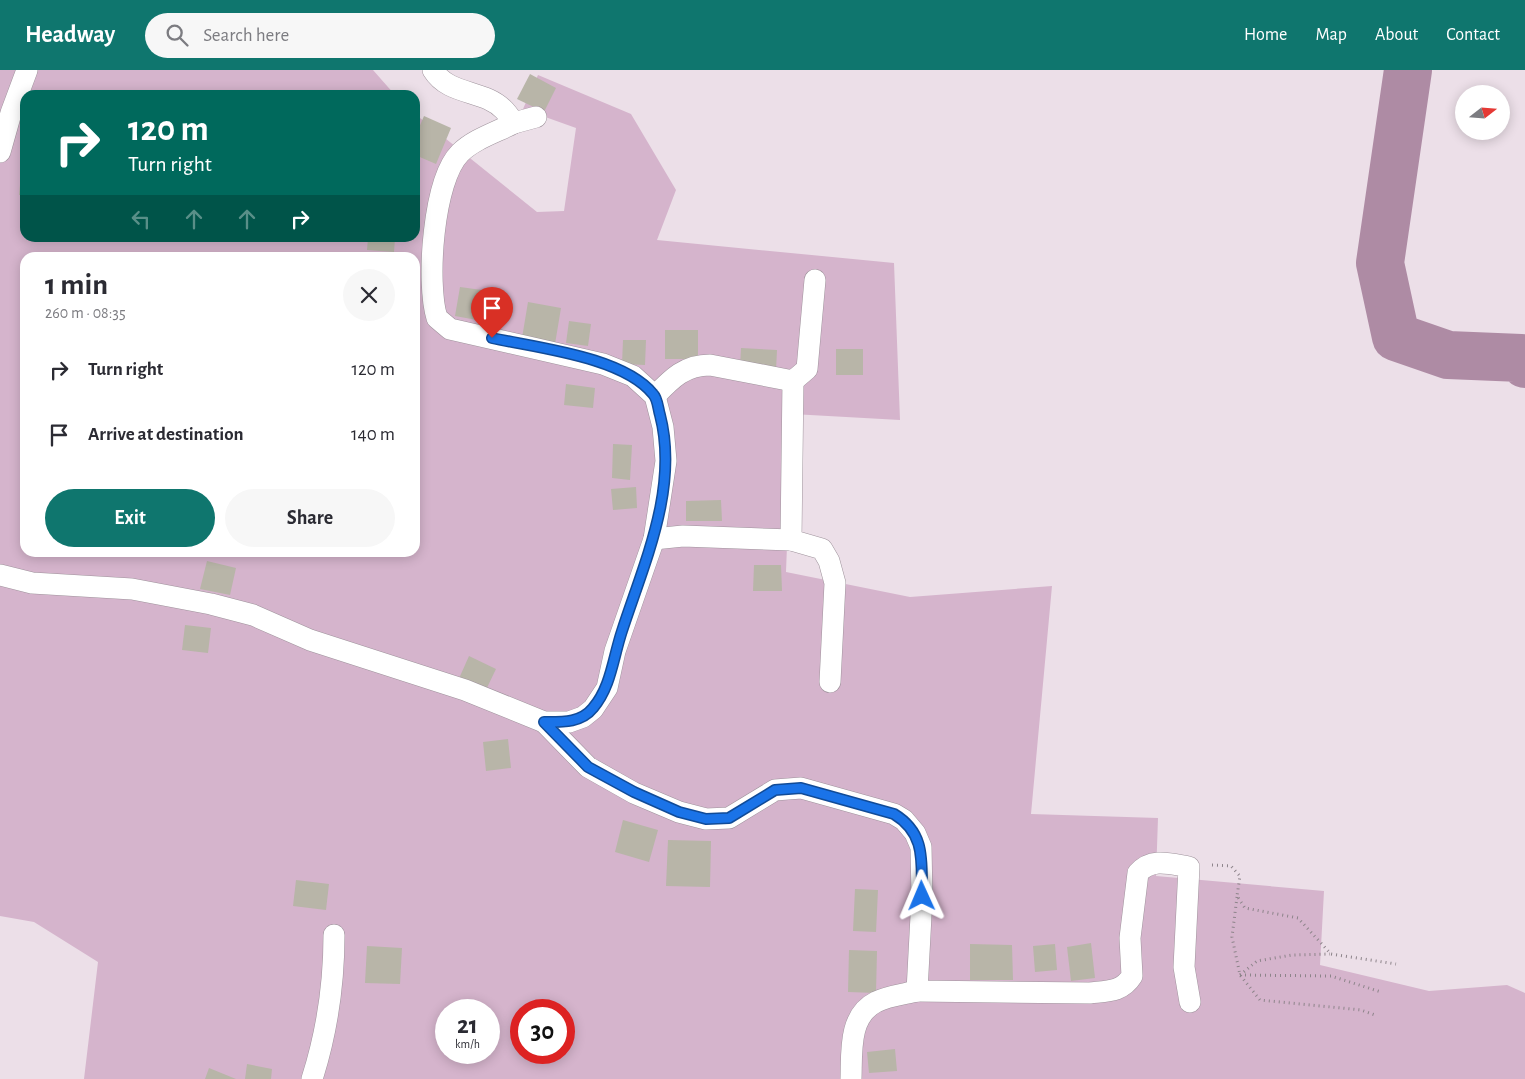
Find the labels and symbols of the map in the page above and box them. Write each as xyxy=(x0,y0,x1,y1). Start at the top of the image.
north arrow xyxy=(1455,85,1510,140)
pin xyxy=(471,287,513,338)
position arrow xyxy=(895,869,947,921)
speed limit sign: 30 xyxy=(510,999,575,1064)

